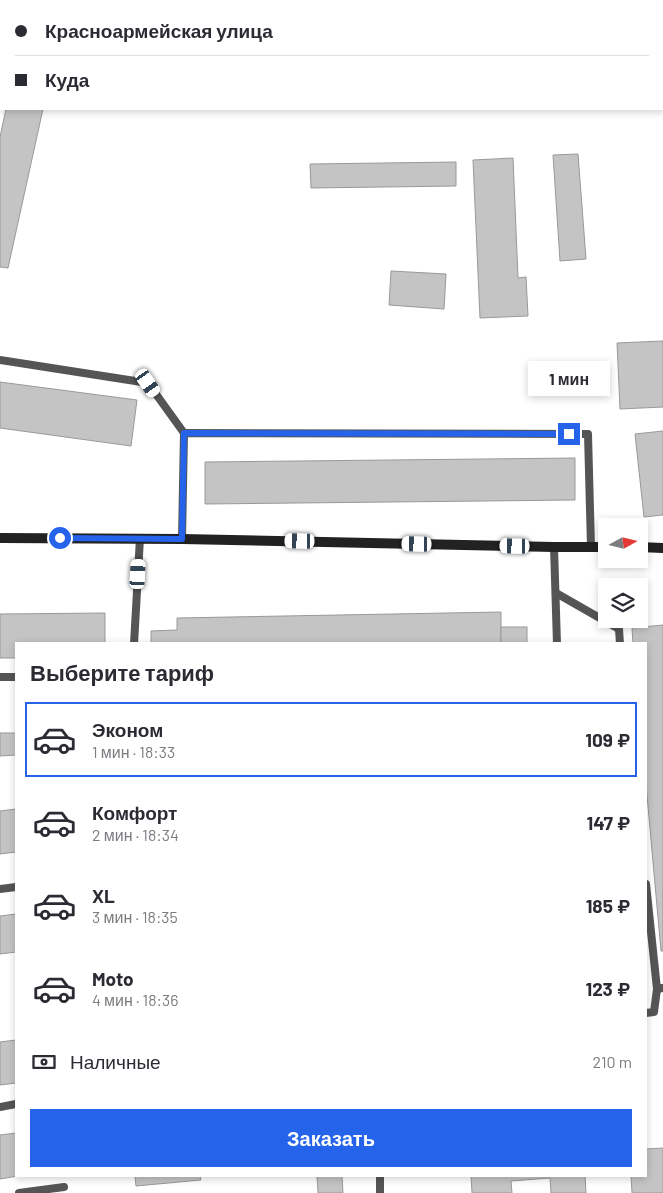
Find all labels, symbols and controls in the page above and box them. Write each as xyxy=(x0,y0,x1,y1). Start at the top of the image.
text: Красноармейская улица xyxy=(45,19,273,42)
text: Куда xyxy=(45,68,89,91)
callout: 1 мин xyxy=(528,362,610,396)
car xyxy=(133,366,162,400)
text: 1 мин xyxy=(549,369,589,388)
route end xyxy=(558,423,580,445)
north arrow xyxy=(598,518,648,568)
map controls xyxy=(598,518,648,628)
route start xyxy=(49,527,71,549)
car xyxy=(284,533,315,549)
car xyxy=(401,536,432,552)
car xyxy=(499,538,530,554)
car xyxy=(129,559,146,589)
button: layers xyxy=(598,578,648,628)
text: Выберите тариф xyxy=(30,659,214,685)
icon: car xyxy=(32,717,77,762)
text: Эконом xyxy=(92,718,163,741)
text: 109 ₽ xyxy=(585,728,630,751)
text: 1 мин · 18:33 xyxy=(92,742,175,761)
icon: car xyxy=(32,800,77,845)
text: Комфорт xyxy=(92,801,177,824)
text: 147 ₽ xyxy=(587,811,630,834)
text: 2 мин · 18:34 xyxy=(92,825,179,844)
icon: car xyxy=(32,883,77,928)
text: XL xyxy=(92,884,115,907)
text: 185 ₽ xyxy=(586,894,630,917)
text: 3 мин · 18:35 xyxy=(92,907,178,926)
icon: car xyxy=(32,966,77,1011)
text: Moto xyxy=(92,967,134,990)
text: 123 ₽ xyxy=(586,977,630,1000)
text: 4 мин · 18:36 xyxy=(92,990,178,1009)
icon: cash xyxy=(30,1048,58,1076)
text: Наличные xyxy=(70,1050,161,1073)
text: 210 m xyxy=(593,1052,632,1071)
button: Заказать xyxy=(30,1109,632,1167)

